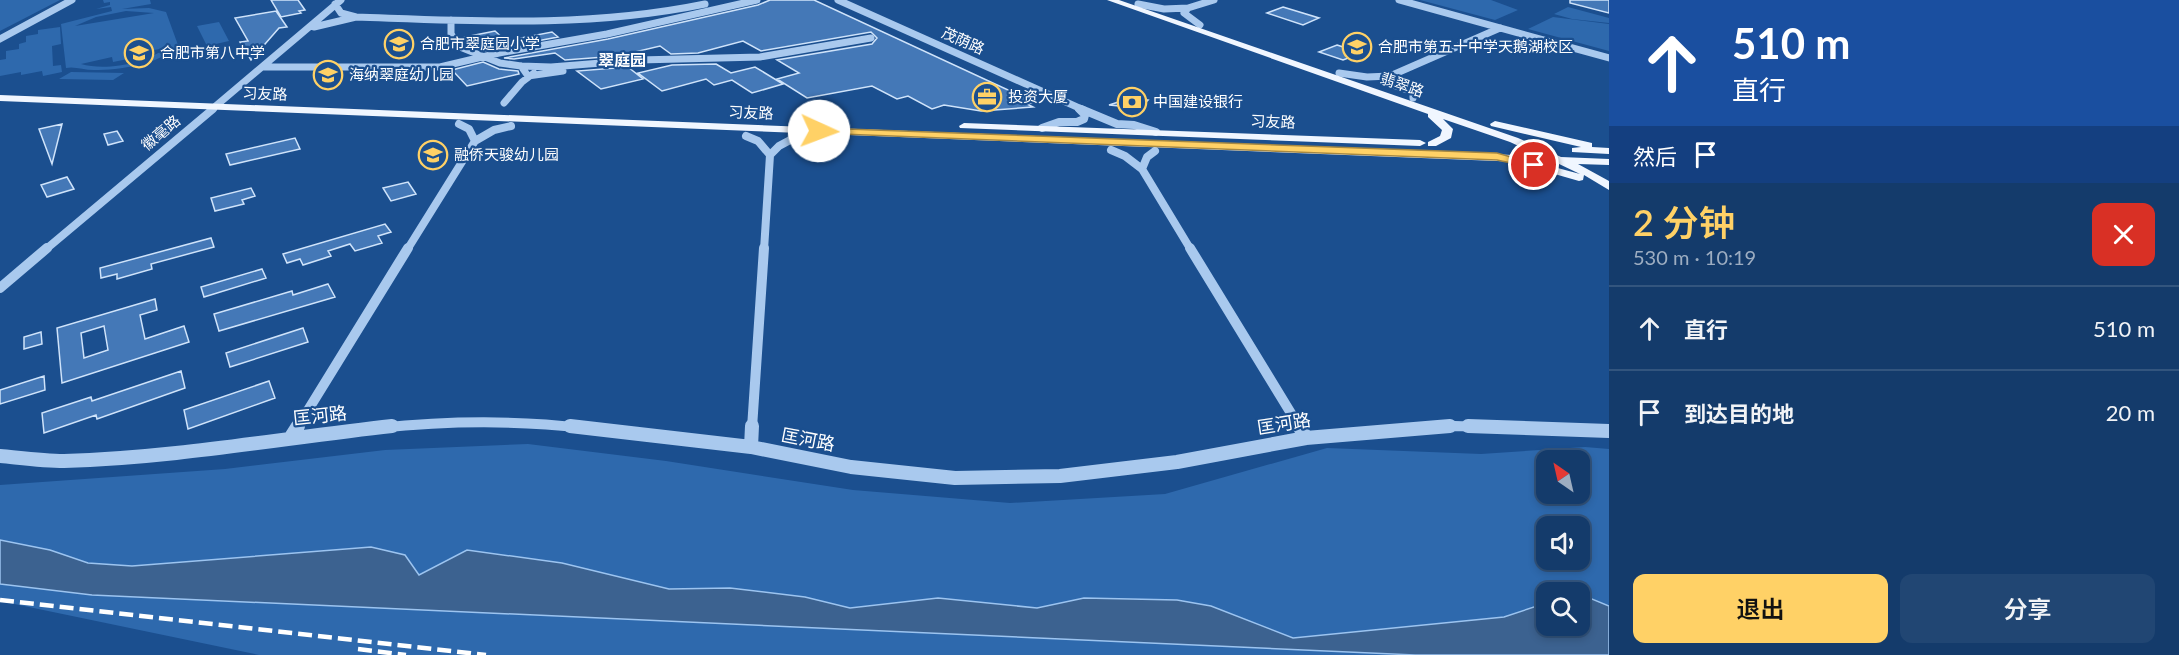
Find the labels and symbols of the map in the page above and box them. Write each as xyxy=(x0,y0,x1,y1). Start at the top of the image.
street label: 茂荫路 xyxy=(939,23,988,57)
school or university icon: 合肥市翠庭园小学 xyxy=(383,28,415,60)
school or university icon: 合肥市第五十中学天鹅湖校区 xyxy=(1341,31,1373,63)
place label: 合肥市翠庭园小学 xyxy=(420,34,540,52)
school or university icon: 合肥市第八中学 xyxy=(123,37,155,69)
place label: 合肥市第五十中学天鹅湖校区 xyxy=(1378,37,1573,55)
place label: 合肥市第八中学 xyxy=(160,43,265,61)
district label: 翠庭园 xyxy=(598,50,646,69)
school or university icon: 海纳翠庭幼儿园 xyxy=(312,59,344,91)
place label: 海纳翠庭幼儿园 xyxy=(349,65,454,83)
street label: 翡翠路 xyxy=(1378,68,1427,100)
office icon: 投资大厦 xyxy=(971,81,1003,113)
street label: 习友路 xyxy=(242,83,288,103)
bank icon: 中国建设银行 xyxy=(1116,86,1148,118)
place label: 投资大厦 xyxy=(1008,87,1068,105)
place label: 中国建设银行 xyxy=(1153,92,1243,110)
position arrow xyxy=(787,99,851,163)
street label: 习友路 xyxy=(728,102,774,122)
street label: 徽毫路 xyxy=(137,111,183,154)
street label: 习友路 xyxy=(1250,111,1296,131)
school or university icon: 融侨天骏幼儿园 xyxy=(417,139,449,171)
pin xyxy=(1508,139,1559,190)
place label: 融侨天骏幼儿园 xyxy=(454,145,559,163)
street label: 匡河路 xyxy=(292,401,348,429)
street label: 匡河路 xyxy=(1255,408,1312,438)
street label: 匡河路 xyxy=(780,423,837,455)
north arrow xyxy=(1536,450,1590,504)

